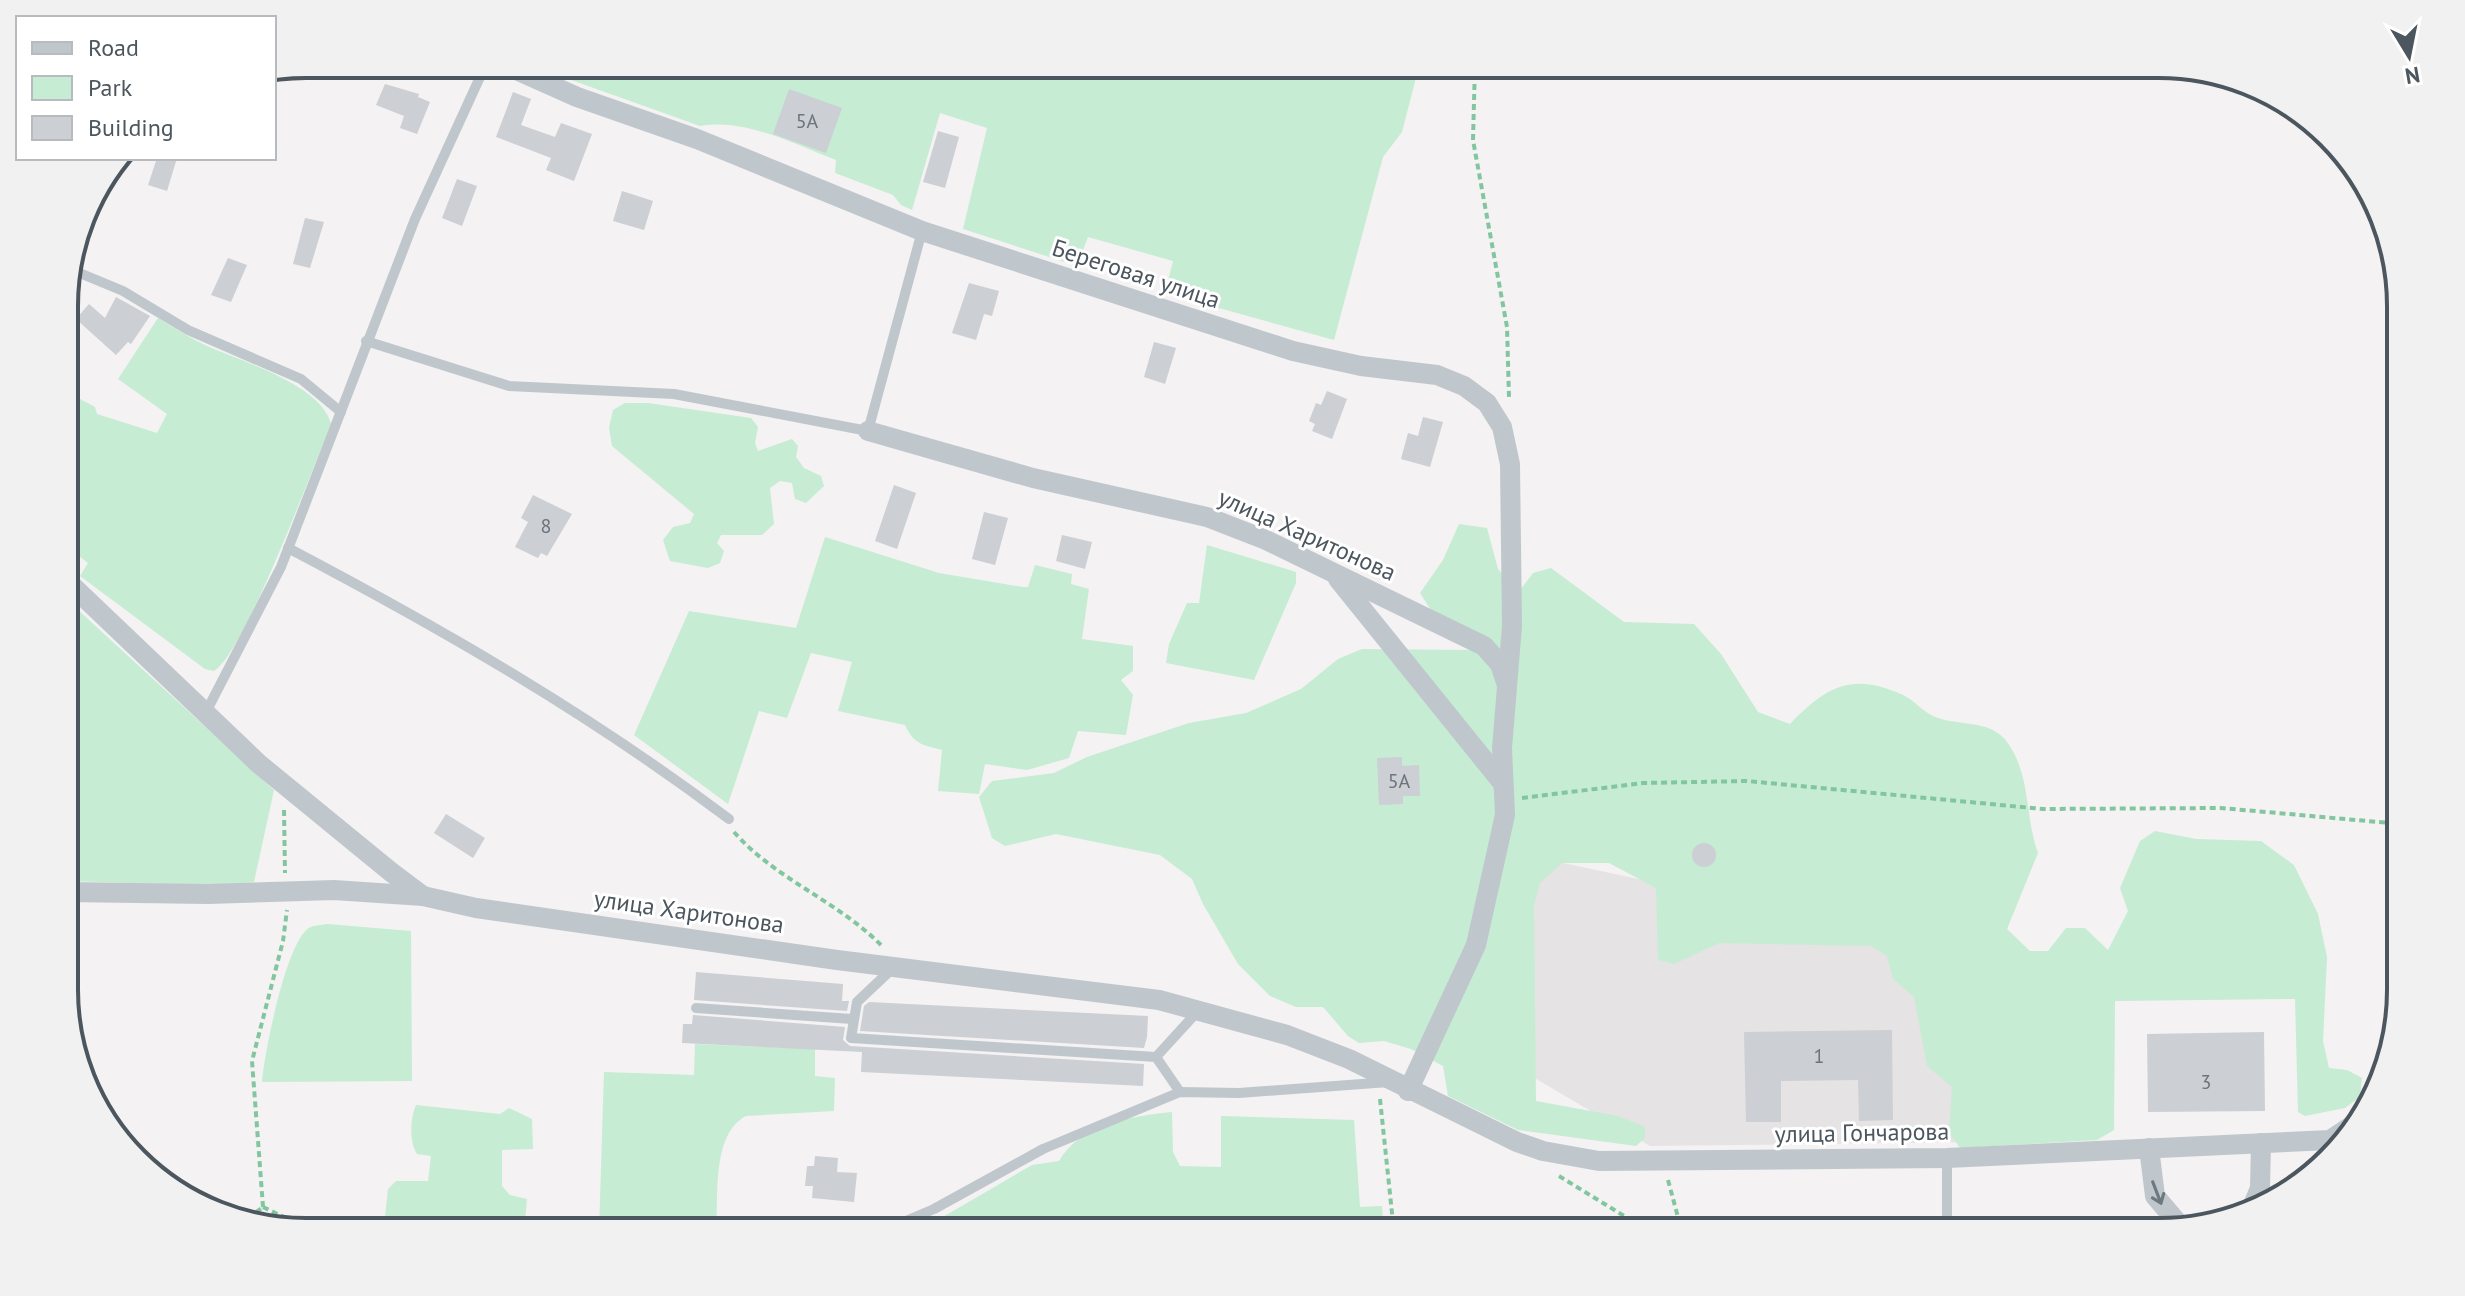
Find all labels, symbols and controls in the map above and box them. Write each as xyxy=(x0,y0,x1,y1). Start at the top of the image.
legend xyxy=(16,16,276,160)
north arrow xyxy=(2369,16,2449,96)
text: Road xyxy=(88,32,139,63)
text: N xyxy=(2403,61,2422,91)
text: Park xyxy=(88,72,133,103)
house number: 5А xyxy=(796,108,819,134)
text: Building xyxy=(88,112,174,143)
street label: Береговая улица xyxy=(1048,232,1224,315)
street label: улица Харитонова xyxy=(1213,481,1401,588)
house number: 8 xyxy=(541,513,551,539)
house number: 5А xyxy=(1388,768,1411,794)
street label: улица Харитонова xyxy=(592,883,786,940)
house number: 1 xyxy=(1814,1043,1824,1069)
house number: 3 xyxy=(2201,1069,2211,1095)
street label: улица Гончарова xyxy=(1774,1115,1950,1150)
one-way arrow xyxy=(2151,1180,2165,1204)

